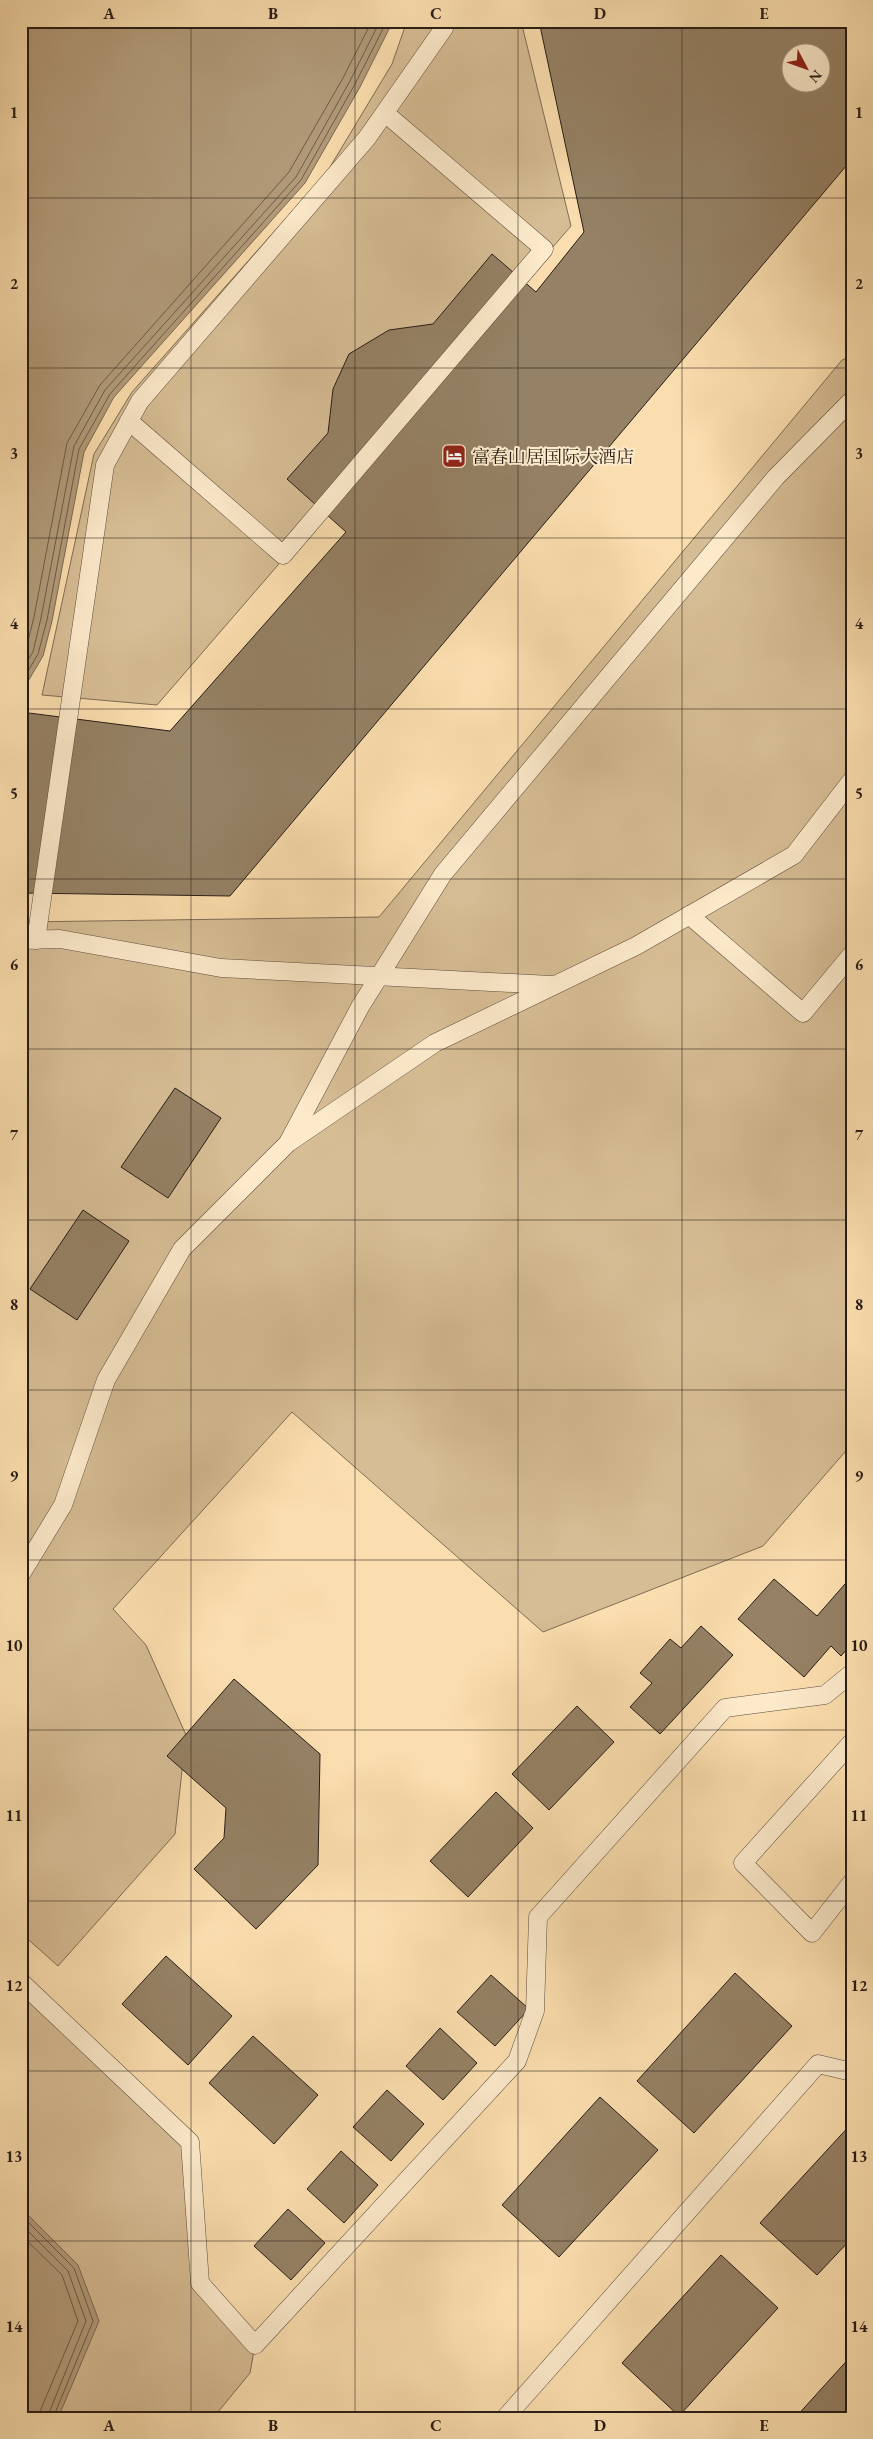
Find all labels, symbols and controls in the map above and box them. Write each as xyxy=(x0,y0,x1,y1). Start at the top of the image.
text: A xyxy=(102,3,115,24)
text: B xyxy=(268,3,278,24)
text: C xyxy=(430,3,442,24)
text: D xyxy=(594,3,606,24)
text: E xyxy=(759,3,769,24)
north arrow xyxy=(780,42,830,92)
text: N xyxy=(805,66,826,87)
text: 1 xyxy=(10,102,18,123)
text: 1 xyxy=(855,102,863,123)
text: 2 xyxy=(10,273,19,294)
text: 2 xyxy=(855,273,864,294)
text: 3 xyxy=(10,443,18,464)
hotel icon: 富春山居国际大酒店 xyxy=(441,443,467,469)
text: 3 xyxy=(855,443,863,464)
place label: 富春山居国际大酒店 xyxy=(472,445,634,468)
text: 4 xyxy=(10,613,19,634)
text: 4 xyxy=(855,613,864,634)
text: 5 xyxy=(10,783,18,804)
text: 5 xyxy=(855,783,863,804)
text: 6 xyxy=(10,954,19,975)
text: 6 xyxy=(855,954,864,975)
text: 7 xyxy=(10,1124,19,1145)
text: 7 xyxy=(855,1124,864,1145)
text: 8 xyxy=(10,1294,18,1315)
text: 8 xyxy=(855,1294,863,1315)
text: 9 xyxy=(10,1465,19,1486)
text: 9 xyxy=(855,1465,864,1486)
text: 10 xyxy=(6,1635,23,1656)
text: 10 xyxy=(851,1635,868,1656)
text: 11 xyxy=(6,1805,22,1826)
text: 11 xyxy=(851,1805,867,1826)
text: 12 xyxy=(6,1975,23,1996)
text: 12 xyxy=(851,1975,868,1996)
text: 13 xyxy=(6,2146,22,2167)
text: 13 xyxy=(851,2146,867,2167)
text: 14 xyxy=(6,2316,23,2337)
text: 14 xyxy=(851,2316,868,2337)
text: A xyxy=(102,2415,115,2436)
text: B xyxy=(268,2415,278,2436)
text: C xyxy=(430,2415,442,2436)
text: D xyxy=(594,2415,606,2436)
text: E xyxy=(759,2415,769,2436)

